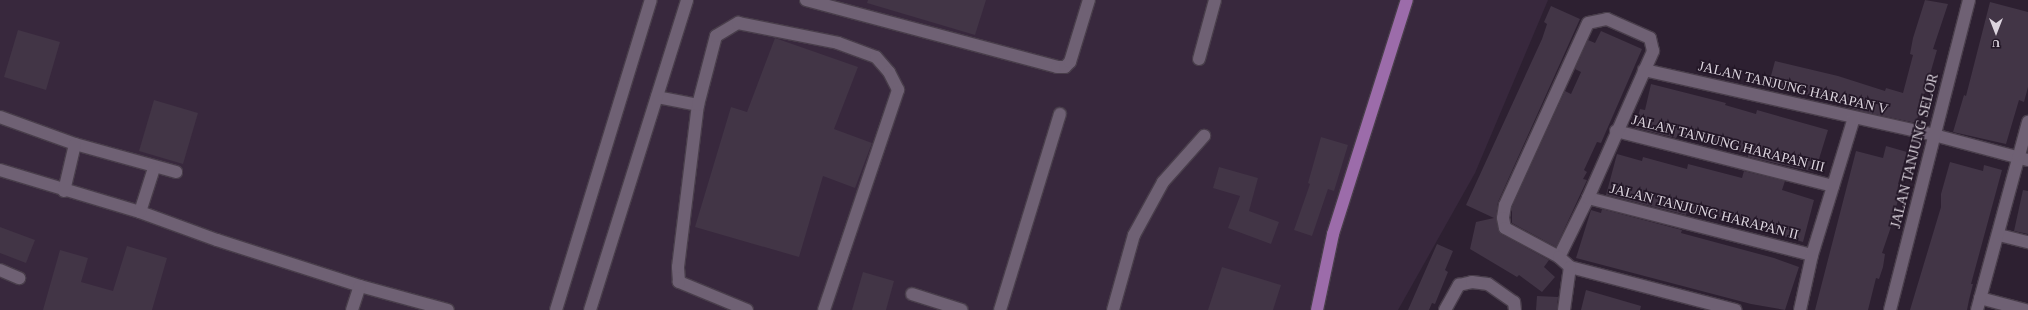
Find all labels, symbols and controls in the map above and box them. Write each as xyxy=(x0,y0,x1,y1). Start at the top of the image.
north arrow xyxy=(1976,12,2016,52)
text: U xyxy=(1992,38,2000,50)
street label: JALAN TANJUNG HARAPAN V xyxy=(1696,58,1890,118)
street label: JALAN TANJUNG SELOR xyxy=(1888,72,1942,230)
street label: JALAN TANJUNG HARAPAN III xyxy=(1630,112,1826,176)
street label: JALAN TANJUNG HARAPAN II xyxy=(1608,180,1800,244)

